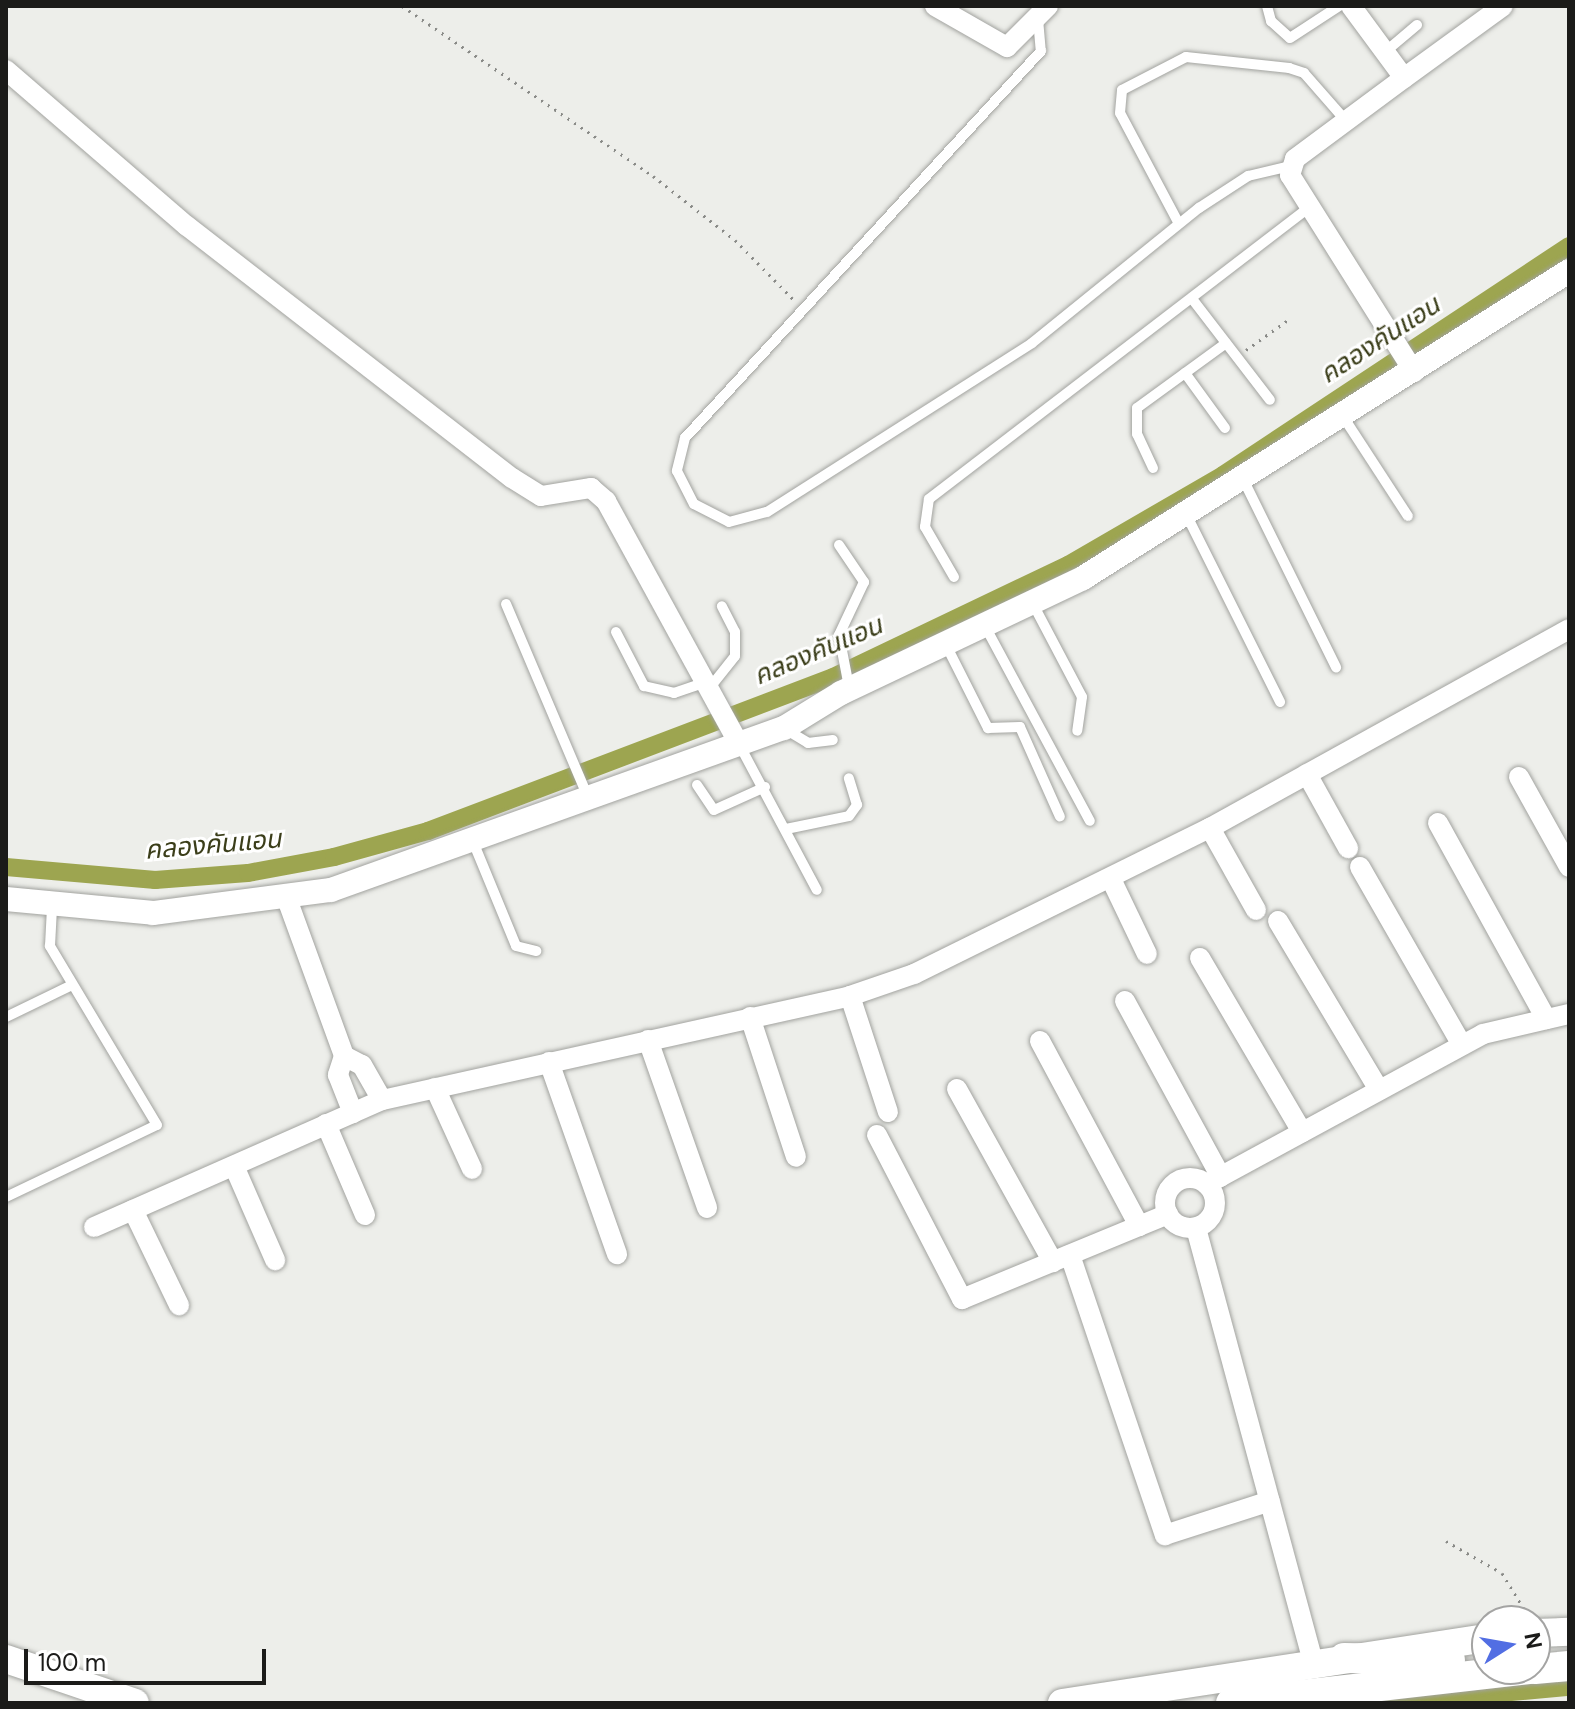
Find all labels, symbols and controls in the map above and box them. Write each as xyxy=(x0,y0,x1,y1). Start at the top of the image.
water label: คลองคันแอน xyxy=(1314,290,1446,390)
water label: คลองคันแอน xyxy=(749,610,887,692)
water label: คลองคันแอน xyxy=(143,823,283,867)
north arrow xyxy=(1471,1605,1551,1685)
text: N xyxy=(1517,1630,1549,1651)
scale bar xyxy=(28,1633,270,1683)
text: 100 m xyxy=(38,1647,106,1678)

